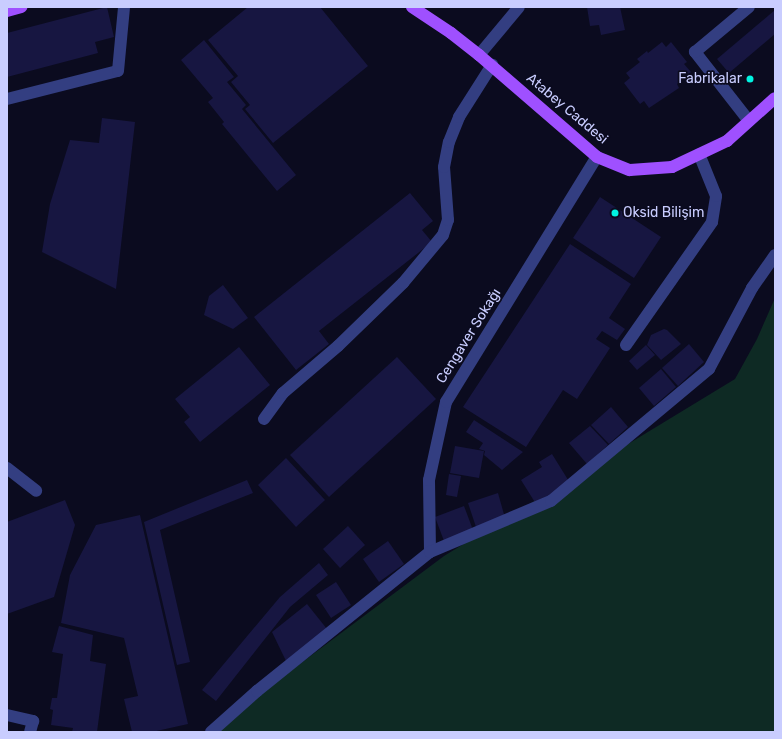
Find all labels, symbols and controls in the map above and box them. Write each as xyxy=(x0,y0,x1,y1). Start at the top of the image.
street label: Atabey Caddesi xyxy=(523,70,611,148)
place label: Fabrikalar xyxy=(678,71,742,87)
marker: Fabrikalar xyxy=(745,74,755,84)
place label: Oksid Bilişim xyxy=(623,205,704,221)
marker: Oksid Bilişim xyxy=(610,208,620,218)
street label: Cengaver Sokağı xyxy=(433,285,505,387)

